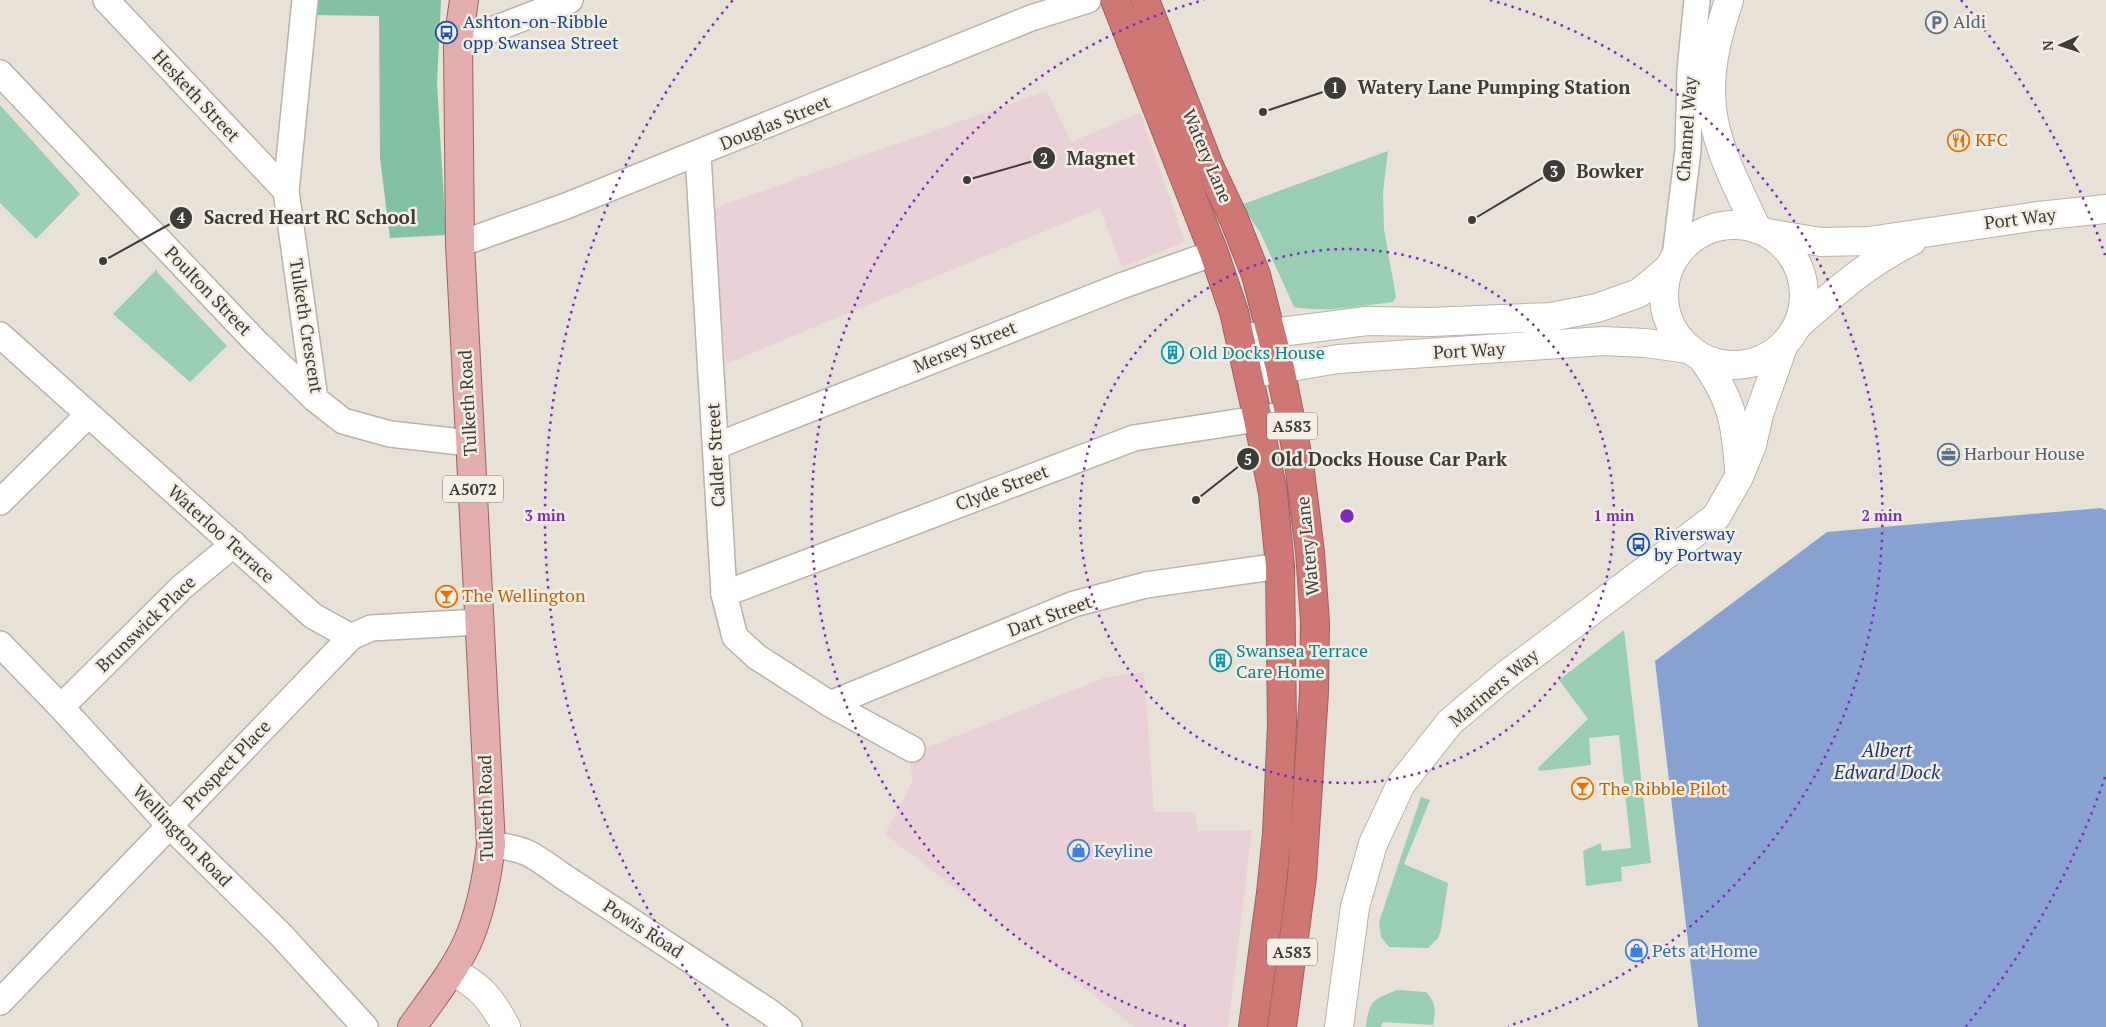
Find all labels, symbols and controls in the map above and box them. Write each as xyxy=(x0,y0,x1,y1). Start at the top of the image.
place label: Ashton-on-Ribble opp Swansea Street xyxy=(463,9,619,54)
place label: Aldi xyxy=(1953,9,1986,33)
parking icon: Aldi xyxy=(1925,10,1949,34)
bus stop icon: Ashton-on-Ribble opp Swansea Street xyxy=(435,20,459,44)
north arrow xyxy=(2036,20,2086,70)
text: N xyxy=(2038,40,2057,52)
street label: Hesketh Street xyxy=(148,44,246,147)
callout: Watery Lane Pumping Station xyxy=(1323,71,1641,105)
text: Watery Lane Pumping Station xyxy=(1358,74,1631,99)
street label: Channel Way xyxy=(1670,75,1702,182)
text: 1 xyxy=(1331,77,1339,97)
street label: Douglas Street xyxy=(716,89,834,155)
street label: Watery Lane xyxy=(1177,105,1238,206)
place label: KFC xyxy=(1975,127,2008,151)
restaurant icon: KFC xyxy=(1947,128,1971,152)
callout: Magnet xyxy=(1032,141,1146,175)
text: Magnet xyxy=(1067,145,1136,170)
text: 2 xyxy=(1040,148,1048,168)
callout: Bowker xyxy=(1541,154,1654,188)
text: Bowker xyxy=(1576,158,1645,183)
text: 3 xyxy=(1550,161,1558,181)
callout: Sacred Heart RC School xyxy=(169,201,426,235)
street label: Port Way xyxy=(1983,202,2058,234)
text: Sacred Heart RC School xyxy=(204,204,416,229)
text: 4 xyxy=(177,207,186,227)
street label: Poulton Street xyxy=(160,240,258,340)
street label: Tulketh Crescent xyxy=(285,257,330,395)
street label: Mersey Street xyxy=(909,314,1020,378)
street label: Port Way xyxy=(1432,336,1506,364)
place label: Old Docks House xyxy=(1189,340,1325,364)
building icon: Old Docks House xyxy=(1161,341,1185,365)
street label: Tulketh Road xyxy=(452,349,482,457)
street label: Calder Street xyxy=(700,402,730,508)
road number: A583 xyxy=(1267,412,1317,440)
place label: Harbour House xyxy=(1964,441,2085,465)
callout: Old Docks House Car Park xyxy=(1236,442,1517,476)
office icon: Harbour House xyxy=(1936,442,1960,466)
text: Old Docks House Car Park xyxy=(1271,446,1508,471)
text: 5 xyxy=(1244,449,1252,469)
street label: Clyde Street xyxy=(952,458,1052,516)
road number: A5072 xyxy=(443,476,503,502)
street label: Waterloo Terrace xyxy=(163,479,280,588)
street label: Watery Lane xyxy=(1290,495,1324,597)
text: 3 min xyxy=(524,505,566,525)
text: 1 min xyxy=(1593,505,1635,525)
text: 2 min xyxy=(1861,505,1903,525)
centre of rings xyxy=(1338,507,1356,525)
place label: Riversway by Portway xyxy=(1654,521,1743,566)
bus stop icon: Riversway by Portway xyxy=(1626,532,1650,556)
street label: Brunswick Place xyxy=(90,570,200,677)
place label: The Wellington xyxy=(462,583,586,607)
bar icon: The Wellington xyxy=(434,584,458,608)
street label: Dart Street xyxy=(1004,589,1095,641)
place label: Swansea Terrace Care Home xyxy=(1236,638,1368,683)
street label: Mariners Way xyxy=(1444,642,1544,732)
building icon: Swansea Terrace Care Home xyxy=(1208,649,1232,673)
street label: Prospect Place xyxy=(177,714,275,815)
water label: Albert Edward Dock xyxy=(1833,737,1941,784)
street label: Tulketh Road xyxy=(472,755,498,861)
place label: The Ribble Pilot xyxy=(1599,776,1728,800)
bar icon: The Ribble Pilot xyxy=(1571,777,1595,801)
street label: Wellington Road xyxy=(128,779,238,891)
place label: Keyline xyxy=(1094,838,1153,862)
shop icon: Keyline xyxy=(1066,839,1090,863)
street label: Powis Road xyxy=(599,893,688,963)
place label: Pets at Home xyxy=(1652,938,1758,962)
road number: A583 xyxy=(1267,939,1317,966)
shop icon: Pets at Home xyxy=(1624,939,1648,963)

